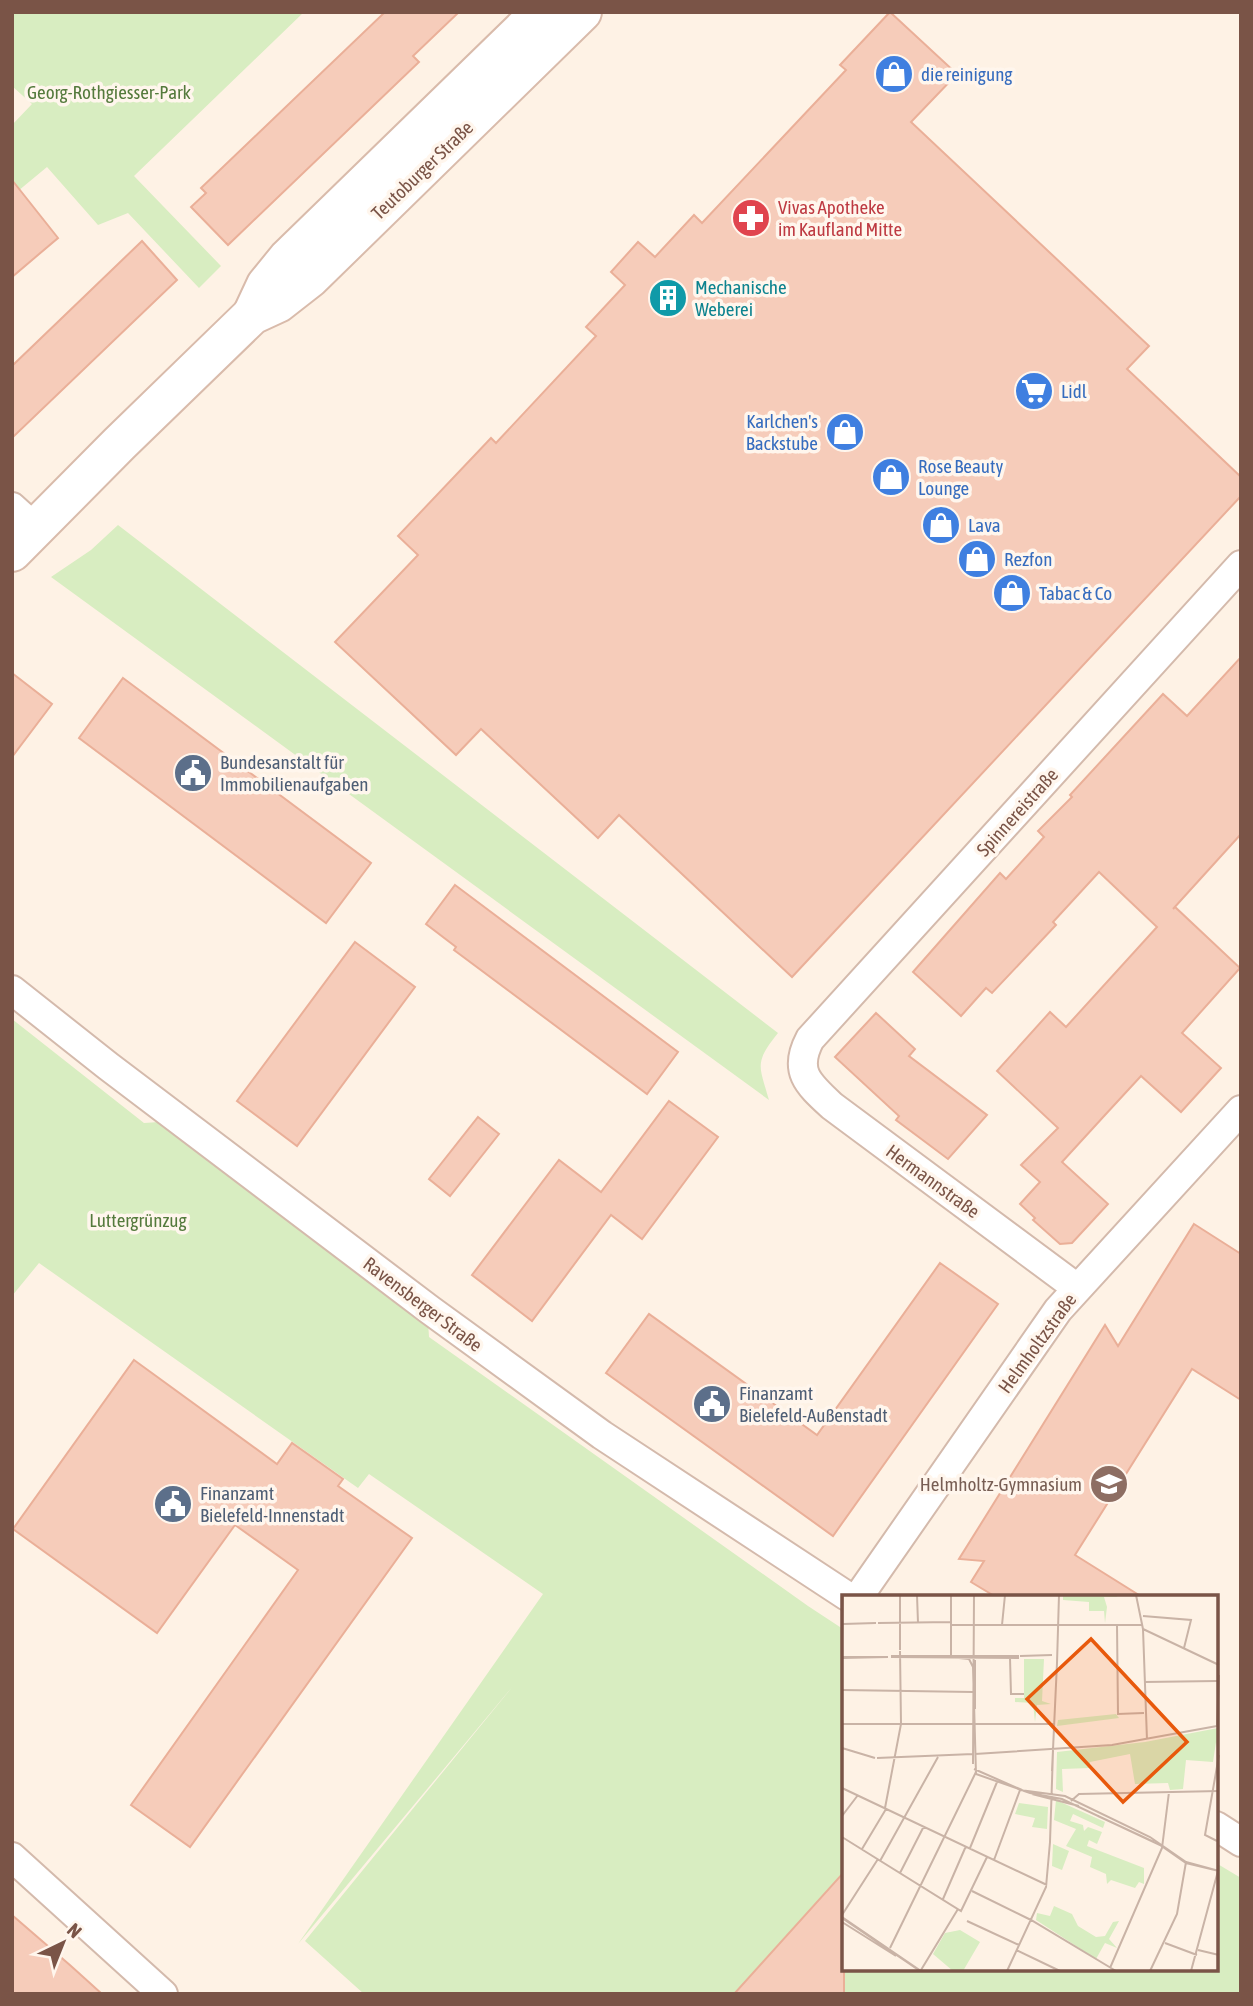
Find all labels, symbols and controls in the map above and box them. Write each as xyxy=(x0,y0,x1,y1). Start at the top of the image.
shop icon: die reinigung xyxy=(873,53,915,95)
place label: die reinigung xyxy=(921,63,1013,85)
park label: Georg-Rothgiesser-Park xyxy=(27,81,192,103)
street label: Teutoburger Straße xyxy=(367,116,477,224)
place label: Vivas Apotheke im Kaufland Mitte xyxy=(778,196,902,240)
pharmacy icon: Vivas Apotheke im Kaufland Mitte xyxy=(730,197,772,239)
place label: Mechanische Weberei xyxy=(695,276,787,320)
building icon: Mechanische Weberei xyxy=(647,277,689,319)
supermarket icon: Lidl xyxy=(1013,370,1055,412)
place label: Lidl xyxy=(1061,380,1087,402)
place label: Karlchen's Backstube xyxy=(746,410,818,454)
shop icon: Karlchen's Backstube xyxy=(824,411,866,453)
place label: Rose Beauty Lounge xyxy=(918,455,1003,499)
shop icon: Rose Beauty Lounge xyxy=(870,456,912,498)
shop icon: Lava xyxy=(920,504,962,546)
place label: Lava xyxy=(968,514,1001,536)
shop icon: Rezfon xyxy=(956,538,998,580)
place label: Rezfon xyxy=(1004,548,1052,570)
shop icon: Tabac & Co xyxy=(991,572,1033,614)
place label: Tabac & Co xyxy=(1039,582,1112,604)
place label: Bundesanstalt für Immobilienaufgaben xyxy=(220,751,369,795)
public building icon: Bundesanstalt für Immobilienaufgaben xyxy=(172,752,214,794)
street label: Spinnereistraße xyxy=(972,763,1062,861)
street label: Hermannstraße xyxy=(882,1140,984,1222)
park label: Luttergrünzug xyxy=(89,1209,187,1231)
street label: Ravensberger Straße xyxy=(359,1252,487,1356)
street label: Helmholtzstraße xyxy=(994,1289,1080,1397)
place label: Finanzamt Bielefeld-Außenstadt xyxy=(739,1382,888,1426)
public building icon: Finanzamt Bielefeld-Außenstadt xyxy=(691,1383,733,1425)
school or university icon: Helmholtz-Gymnasium xyxy=(1088,1463,1130,1505)
place label: Helmholtz-Gymnasium xyxy=(920,1473,1082,1495)
place label: Finanzamt Bielefeld-Innenstadt xyxy=(200,1482,345,1526)
public building icon: Finanzamt Bielefeld-Innenstadt xyxy=(152,1483,194,1525)
inset map xyxy=(842,1595,1218,1971)
north arrow xyxy=(28,1908,98,1978)
text: N xyxy=(63,1919,86,1942)

